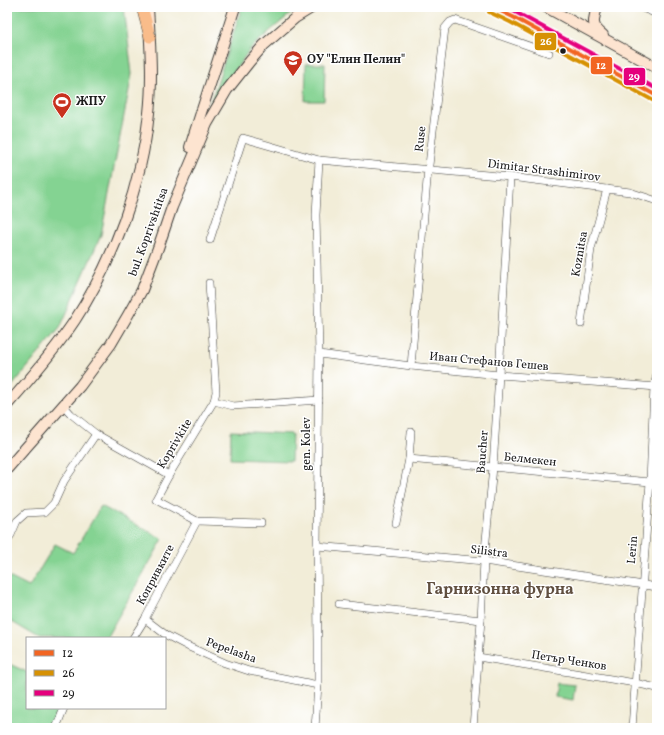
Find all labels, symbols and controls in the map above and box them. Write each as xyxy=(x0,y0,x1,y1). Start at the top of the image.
line badge: 26 xyxy=(534,32,557,51)
text: 26 xyxy=(540,35,552,50)
unlabelled marker xyxy=(558,46,568,56)
school or university icon: ОУ "Елин Пелин" xyxy=(282,49,304,77)
place label: ОУ "Елин Пелин" xyxy=(307,52,405,68)
line badge: 12 xyxy=(590,56,613,75)
text: 12 xyxy=(596,59,606,74)
line badge: 29 xyxy=(623,67,646,86)
text: 29 xyxy=(628,70,640,85)
sports icon: ЖПУ xyxy=(51,91,73,119)
place label: ЖПУ xyxy=(76,94,106,110)
street label: Ruse xyxy=(411,125,431,153)
street label: Dimitar Strashimirov xyxy=(487,156,602,186)
street label: bul. Koprivshtitsa xyxy=(125,185,173,279)
street label: Koznitsa xyxy=(568,230,592,278)
street label: Иван Стефанов Гешев xyxy=(429,349,549,375)
street label: Koprivkite xyxy=(154,416,196,472)
street label: gen. Kolev xyxy=(299,417,315,471)
street label: Baucher xyxy=(474,430,492,474)
street label: Белмекен xyxy=(503,449,557,471)
street label: Lerin xyxy=(624,535,642,565)
street label: Копривките xyxy=(133,542,179,608)
street label: Silistra xyxy=(469,542,509,562)
district label: Гарнизонна фурна xyxy=(426,579,574,601)
street label: Pepelasha xyxy=(203,634,259,668)
legend xyxy=(26,637,166,709)
text: 12 xyxy=(62,646,73,662)
street label: Петър Ченков xyxy=(530,647,608,675)
text: 26 xyxy=(62,666,75,682)
text: 29 xyxy=(62,686,75,702)

